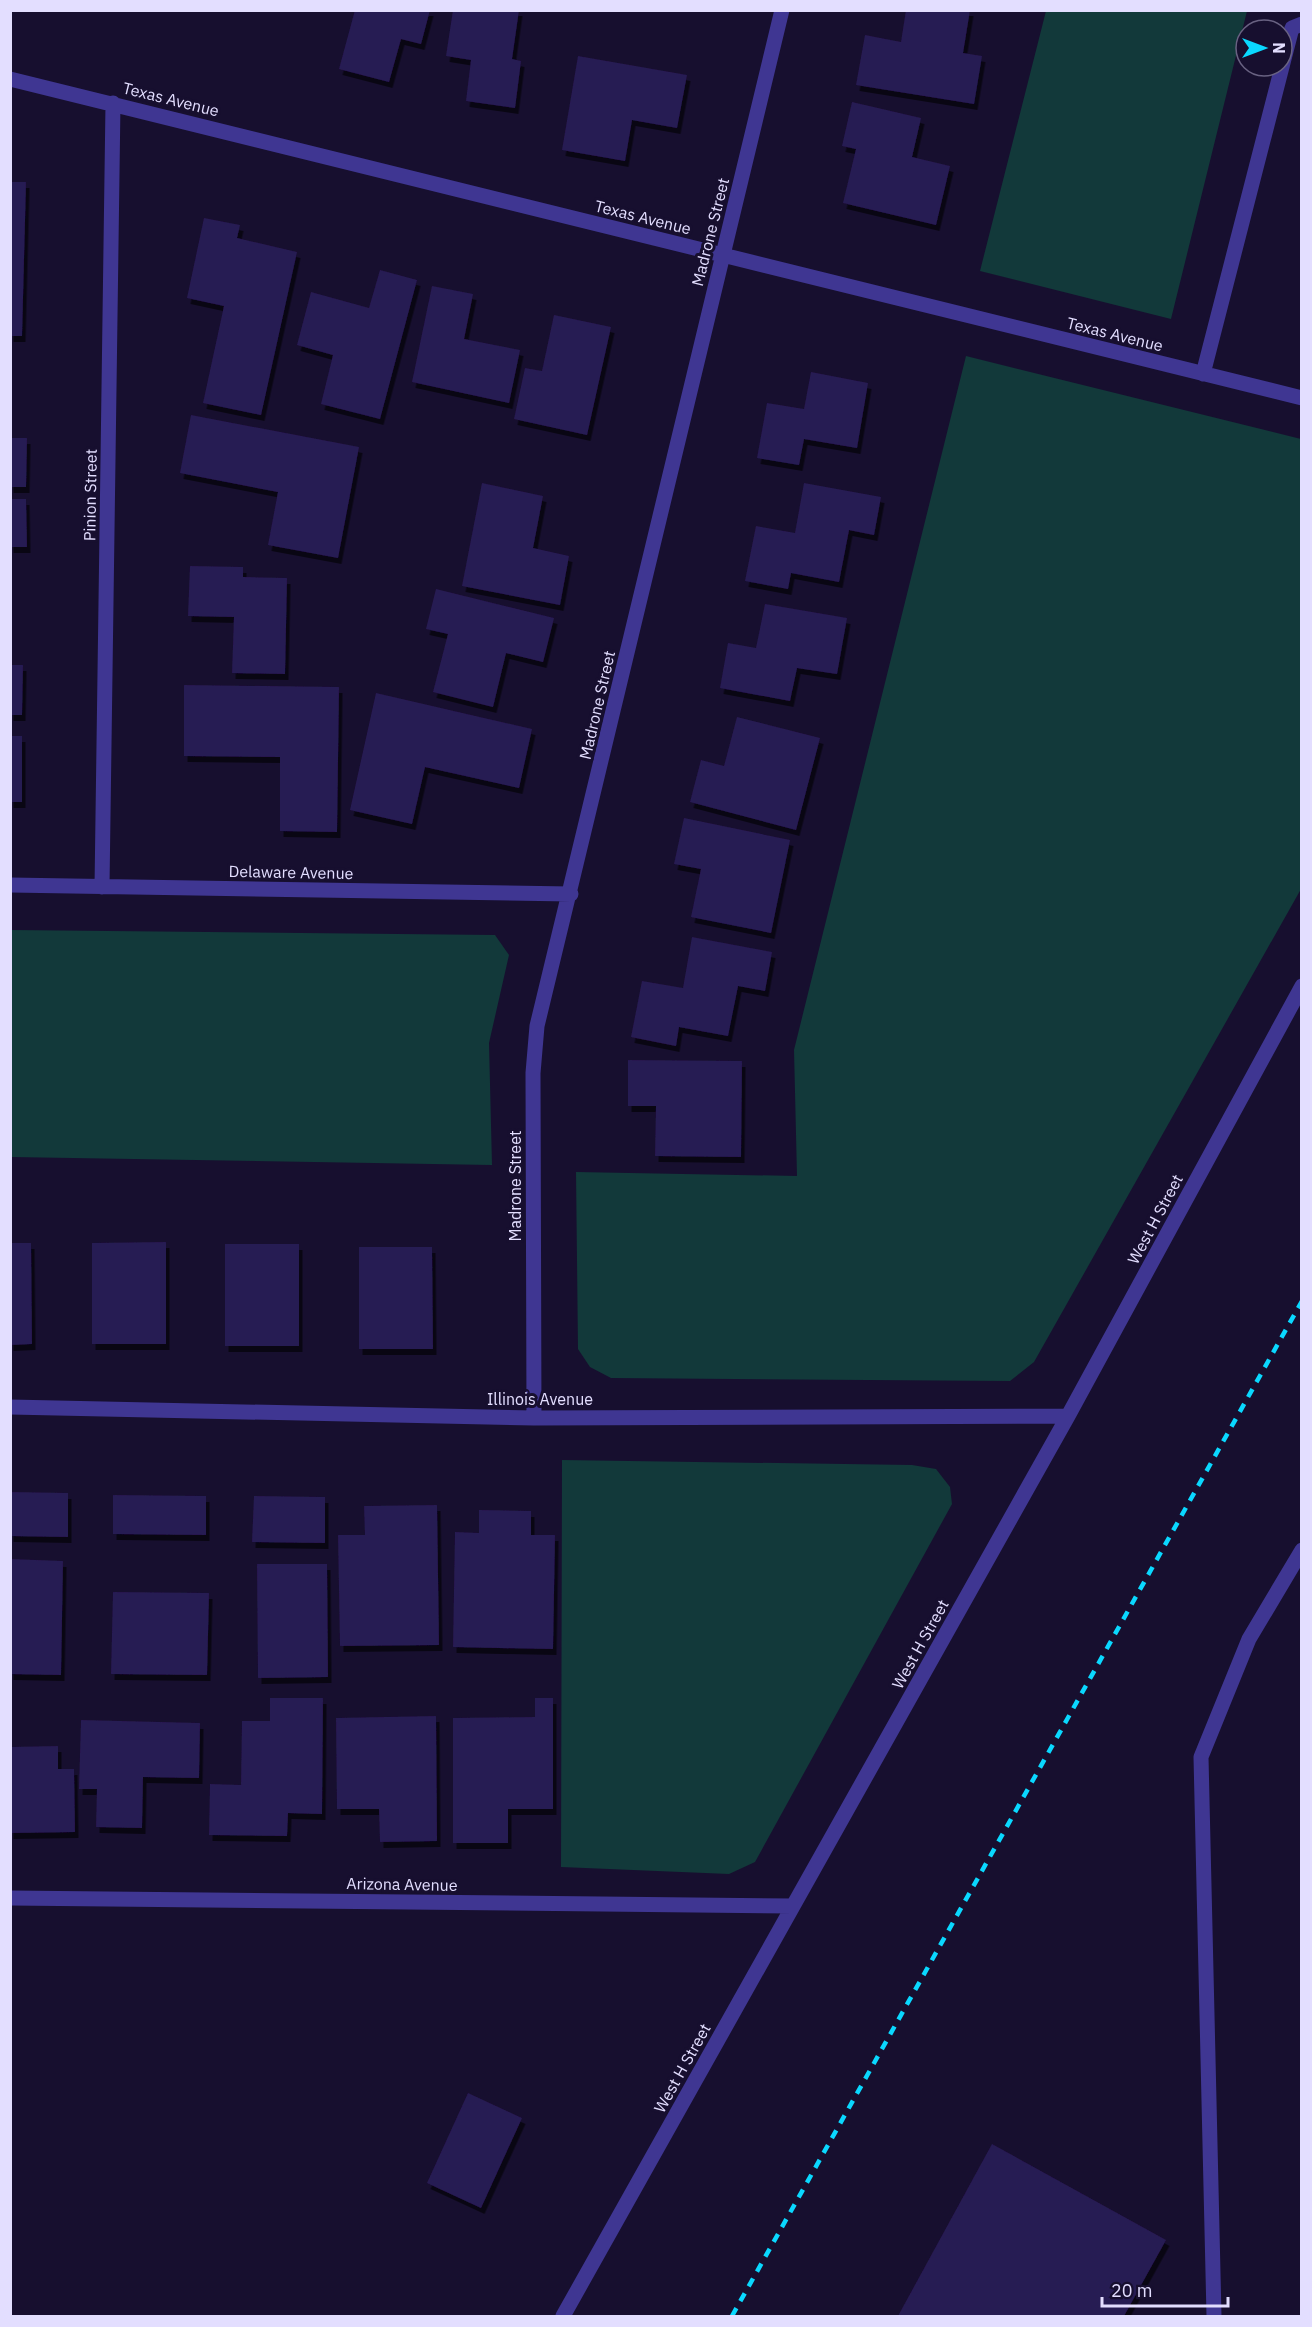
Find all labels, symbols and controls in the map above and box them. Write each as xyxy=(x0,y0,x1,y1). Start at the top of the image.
north arrow xyxy=(1234,18,1294,78)
text: N xyxy=(1269,42,1289,54)
street label: Texas Avenue xyxy=(121,77,221,121)
street label: Madrone Street xyxy=(687,176,733,288)
street label: Texas Avenue xyxy=(593,195,693,239)
street label: Texas Avenue xyxy=(1065,312,1165,356)
street label: Pinion Street xyxy=(79,449,101,541)
street label: Madrone Street xyxy=(575,649,619,761)
street label: Delaware Avenue xyxy=(228,861,354,883)
street label: Madrone Street xyxy=(505,1130,525,1242)
street label: West H Street xyxy=(1123,1171,1187,1267)
street label: Illinois Avenue xyxy=(487,1389,593,1409)
street label: West H Street xyxy=(887,1596,953,1692)
street label: Arizona Avenue xyxy=(346,1873,458,1895)
street label: West H Street xyxy=(649,2020,715,2116)
scale bar xyxy=(1102,2270,1228,2308)
text: 20 m xyxy=(1111,2279,1153,2302)

